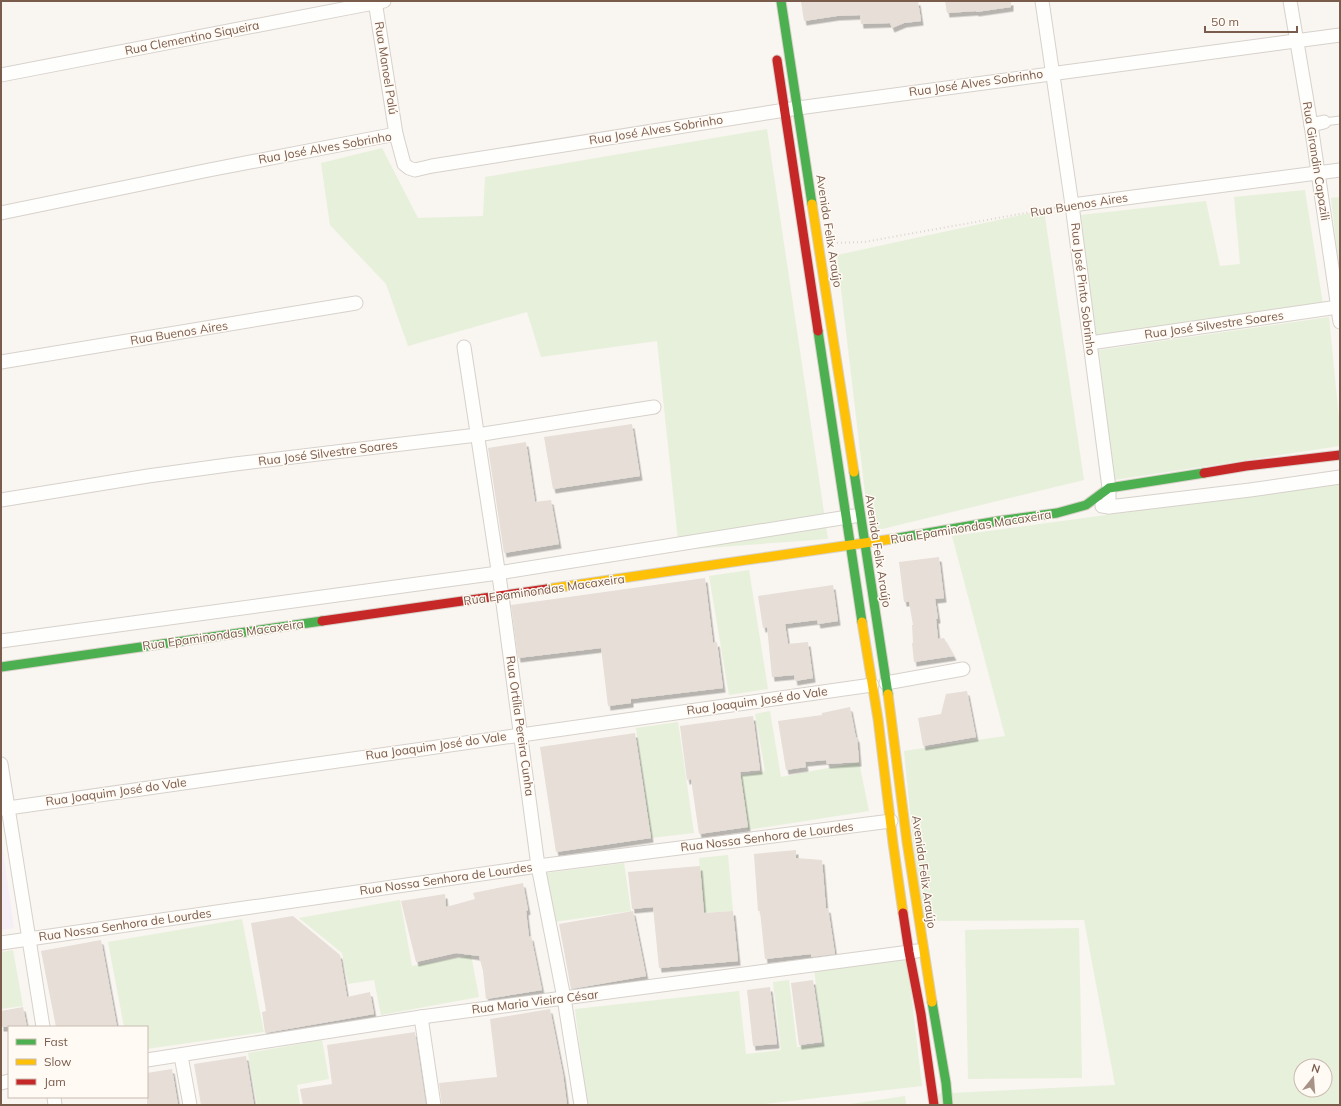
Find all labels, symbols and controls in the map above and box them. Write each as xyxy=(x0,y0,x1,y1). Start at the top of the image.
scale bar xyxy=(1205,8,1297,34)
text: 50 m xyxy=(1211,14,1239,29)
street label: Rua Clementino Siqueira xyxy=(123,17,260,58)
street label: Rua Manoel Palú xyxy=(372,20,401,116)
street label: Rua José Alves Sobrinho xyxy=(908,66,1044,99)
street label: Rua Girandin Capazili xyxy=(1300,100,1333,222)
street label: Rua José Alves Sobrinho xyxy=(588,112,724,147)
street label: Rua José Alves Sobrinho xyxy=(257,128,393,167)
street label: Avenida Felix Araújo xyxy=(813,173,846,289)
street label: Rua Buenos Aires xyxy=(1029,189,1129,220)
street label: Rua José Pinto Sobrinho xyxy=(1068,222,1099,356)
street label: Rua José Silvestre Soares xyxy=(1143,307,1284,342)
street label: Rua Buenos Aires xyxy=(129,317,229,348)
street label: Rua José Silvestre Soares xyxy=(257,437,399,468)
street label: Avenida Felix Araújo xyxy=(862,493,895,609)
street label: Rua Epaminondas Macaxeira xyxy=(889,506,1052,547)
street label: Rua Epaminondas Macaxeira xyxy=(462,571,625,608)
street label: Rua Epaminondas Macaxeira xyxy=(141,616,304,653)
street label: Rua Ortília Pereira Cunha xyxy=(503,655,538,797)
street label: Rua Joaquim José do Vale xyxy=(686,683,828,718)
street label: Rua Joaquim José do Vale xyxy=(365,728,507,763)
street label: Rua Joaquim José do Vale xyxy=(45,774,187,809)
street label: Avenida Felix Araújo xyxy=(909,814,940,930)
street label: Rua Nossa Senhora de Lourdes xyxy=(680,818,854,855)
street label: Rua Nossa Senhora de Lourdes xyxy=(359,859,533,898)
street label: Rua Nossa Senhora de Lourdes xyxy=(38,905,212,944)
street label: Rua Maria Vieira César xyxy=(471,986,600,1017)
legend xyxy=(8,1026,148,1098)
text: Fast xyxy=(44,1034,68,1049)
text: Slow xyxy=(44,1054,72,1069)
north arrow xyxy=(1293,1058,1333,1098)
text: N xyxy=(1310,1061,1322,1076)
text: Jam xyxy=(44,1074,66,1089)

